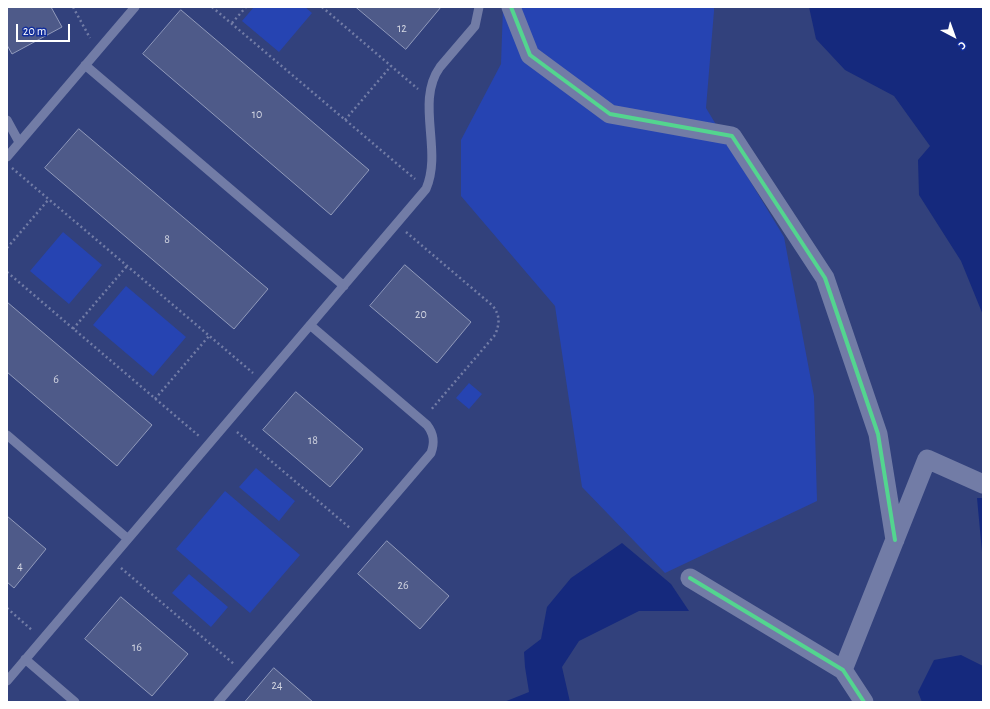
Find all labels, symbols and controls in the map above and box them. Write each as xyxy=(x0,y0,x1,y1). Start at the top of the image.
scale bar xyxy=(18,16,72,42)
north arrow xyxy=(934,16,974,56)
house number: 12 xyxy=(397,21,407,35)
text: 20 m xyxy=(23,25,46,37)
text: С xyxy=(956,39,968,52)
house number: 10 xyxy=(252,107,262,121)
house number: 8 xyxy=(164,232,170,246)
house number: 20 xyxy=(415,307,427,321)
house number: 6 xyxy=(53,372,59,386)
house number: 18 xyxy=(308,433,318,447)
house number: 4 xyxy=(17,559,23,573)
house number: 26 xyxy=(397,578,409,592)
house number: 16 xyxy=(132,640,142,654)
house number: 24 xyxy=(271,678,283,692)

